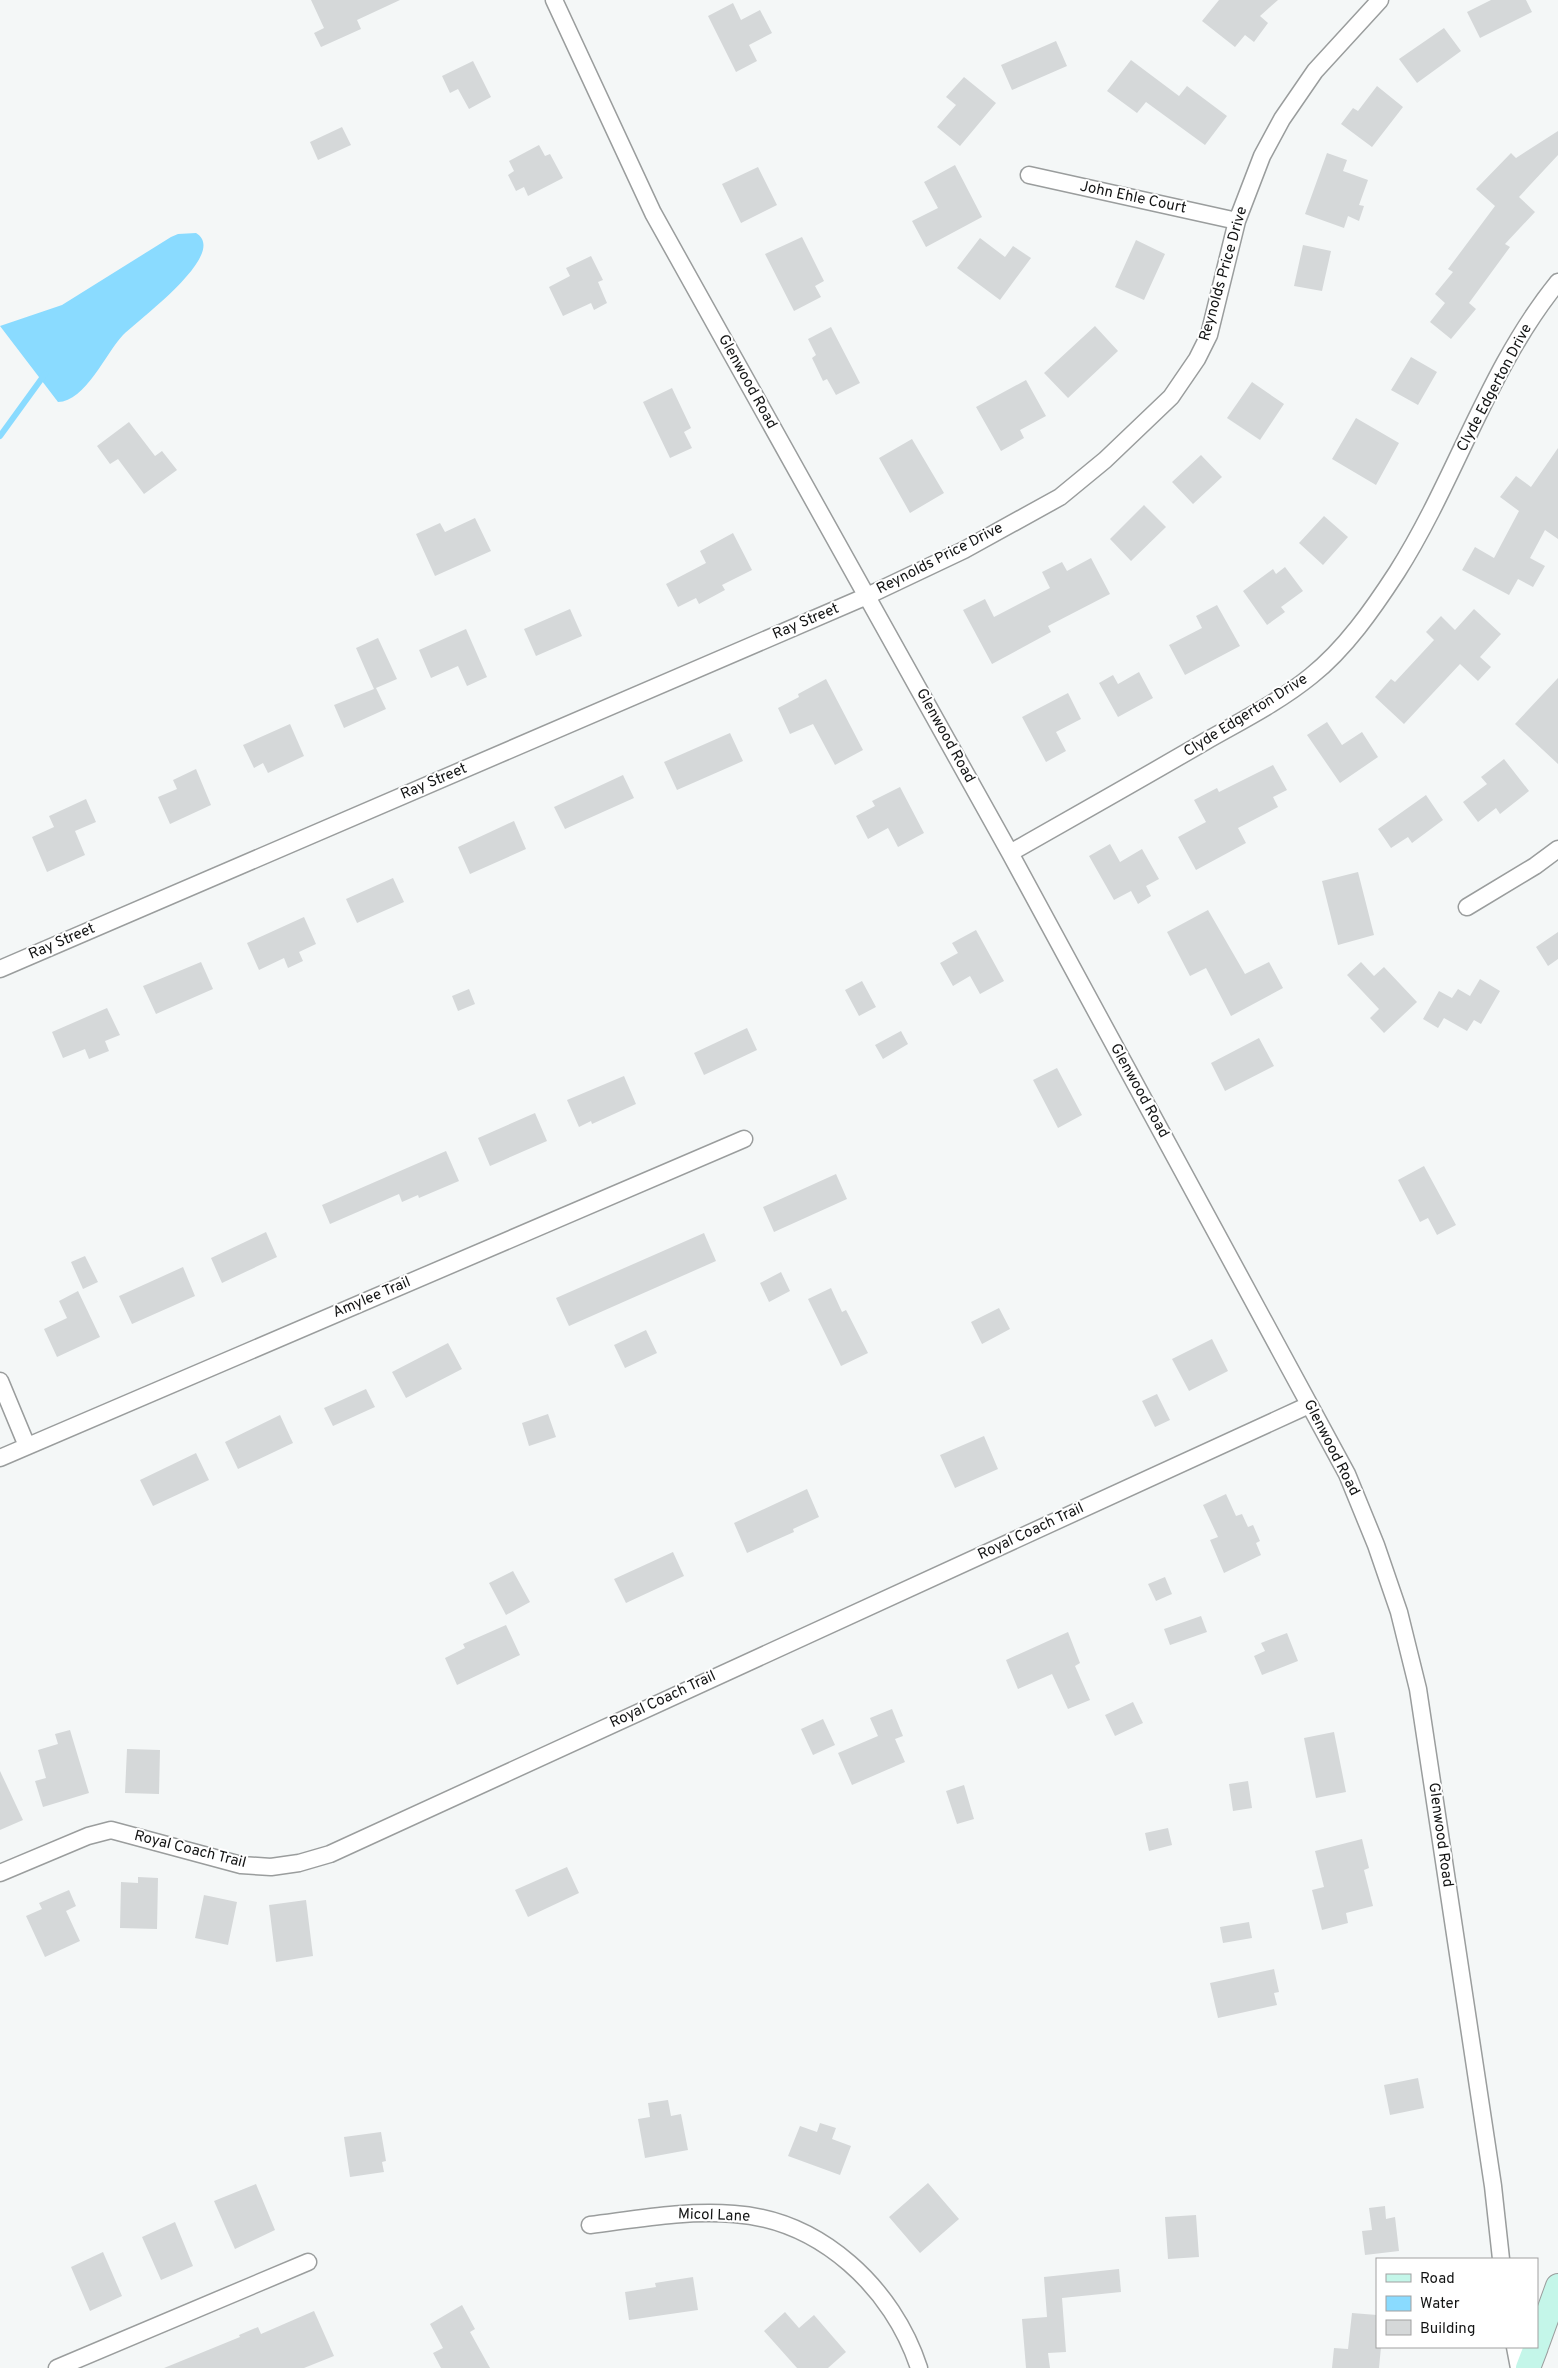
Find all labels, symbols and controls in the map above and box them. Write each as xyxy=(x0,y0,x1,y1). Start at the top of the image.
street label: John Ehle Court xyxy=(1078,177,1188,219)
street label: Reynolds Price Drive xyxy=(1196,204,1252,344)
street label: Clyde Edgerton Drive xyxy=(1453,321,1537,455)
street label: Glenwood Road xyxy=(713,331,781,433)
street label: Reynolds Price Drive xyxy=(874,519,1006,599)
street label: Ray Street xyxy=(770,599,842,645)
street label: Clyde Edgerton Drive xyxy=(1181,670,1311,762)
street label: Glenwood Road xyxy=(911,685,979,787)
street label: Ray Street xyxy=(398,759,470,805)
street label: Ray Street xyxy=(26,919,98,965)
street label: Glenwood Road xyxy=(1105,1040,1173,1142)
street label: Amylee Trail xyxy=(330,1273,414,1323)
street label: Glenwood Road xyxy=(1299,1397,1363,1499)
street label: Royal Coach Trail xyxy=(975,1499,1087,1565)
street label: Royal Coach Trail xyxy=(607,1667,719,1733)
street label: Glenwood Road xyxy=(1423,1782,1457,1888)
street label: Royal Coach Trail xyxy=(132,1827,248,1873)
street label: Micol Lane xyxy=(677,2205,751,2227)
legend xyxy=(1376,2258,1538,2348)
text: Road xyxy=(1420,2270,1455,2289)
text: Water xyxy=(1420,2295,1460,2314)
text: Building xyxy=(1420,2320,1475,2339)

